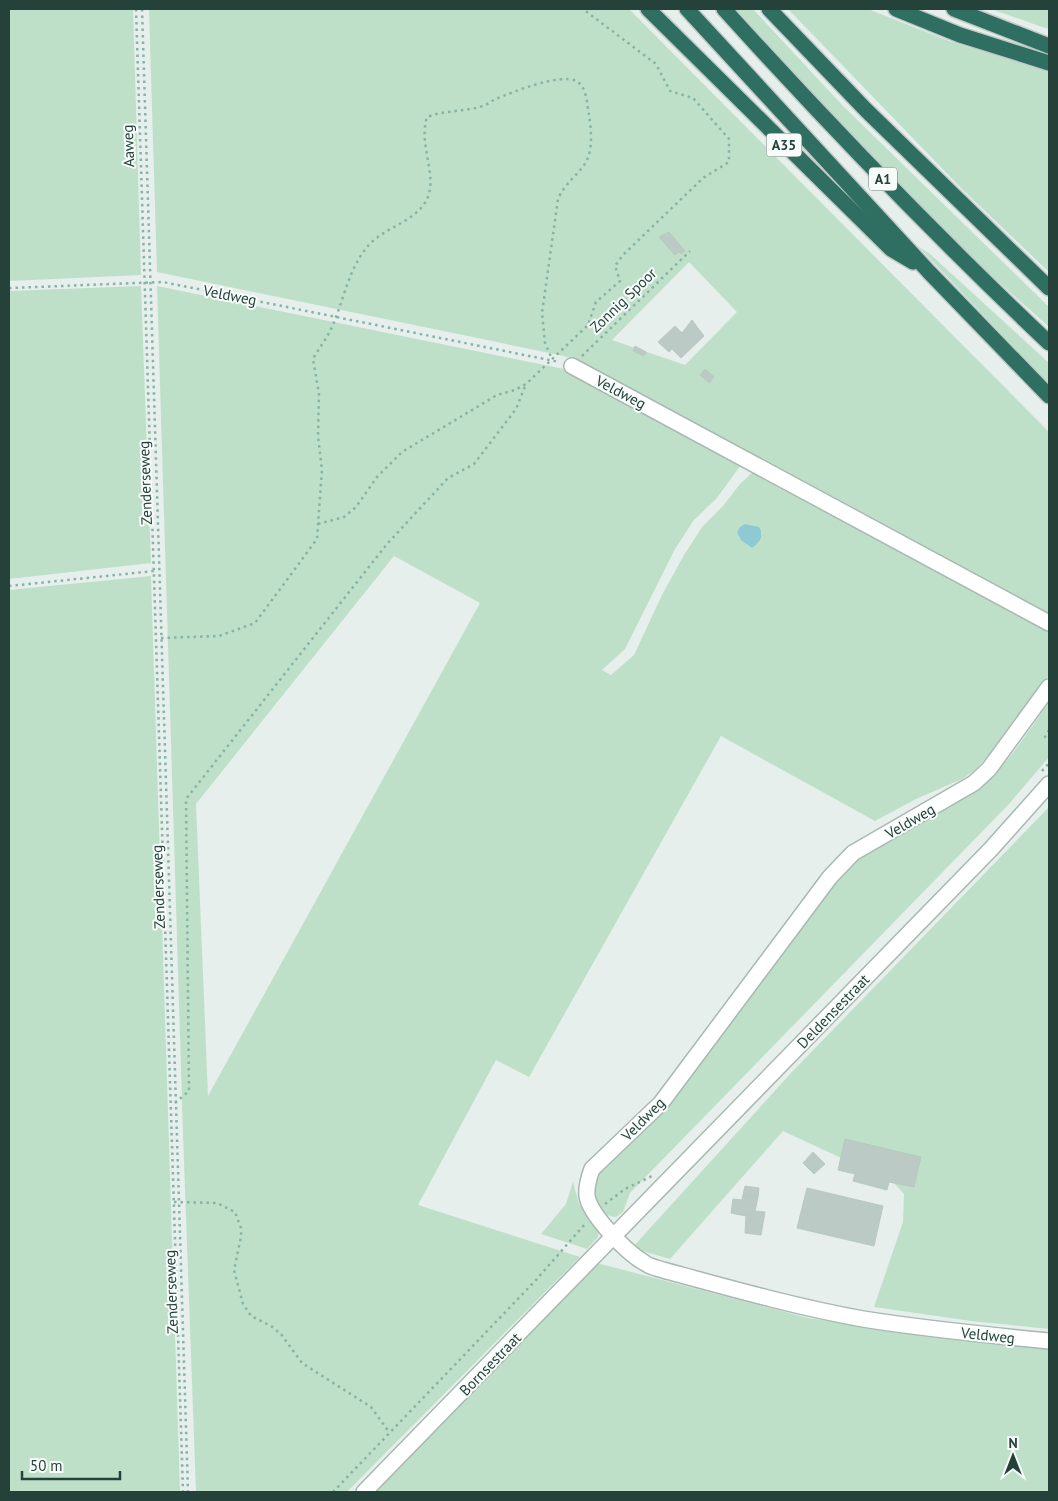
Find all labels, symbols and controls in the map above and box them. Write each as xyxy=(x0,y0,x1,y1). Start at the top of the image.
street label: Aaweg xyxy=(118,124,138,168)
road number: A35 xyxy=(766,134,802,156)
road number: A1 xyxy=(869,168,897,190)
street label: Zonnig Spoor xyxy=(586,264,660,336)
street label: Veldweg xyxy=(201,280,258,309)
street label: Veldweg xyxy=(592,370,649,413)
street label: Zenderseweg xyxy=(134,441,156,525)
street label: Veldweg xyxy=(881,799,938,843)
street label: Zenderseweg xyxy=(147,845,169,929)
street label: Deldensestraat xyxy=(793,970,873,1052)
street label: Veldweg xyxy=(616,1093,669,1146)
street label: Zenderseweg xyxy=(160,1250,182,1334)
street label: Veldweg xyxy=(959,1323,1016,1347)
street label: Bornsestraat xyxy=(455,1328,525,1400)
north arrow xyxy=(988,1431,1038,1481)
text: N xyxy=(1008,1434,1018,1452)
scale bar xyxy=(22,1448,120,1480)
text: 50 m xyxy=(30,1456,63,1475)

